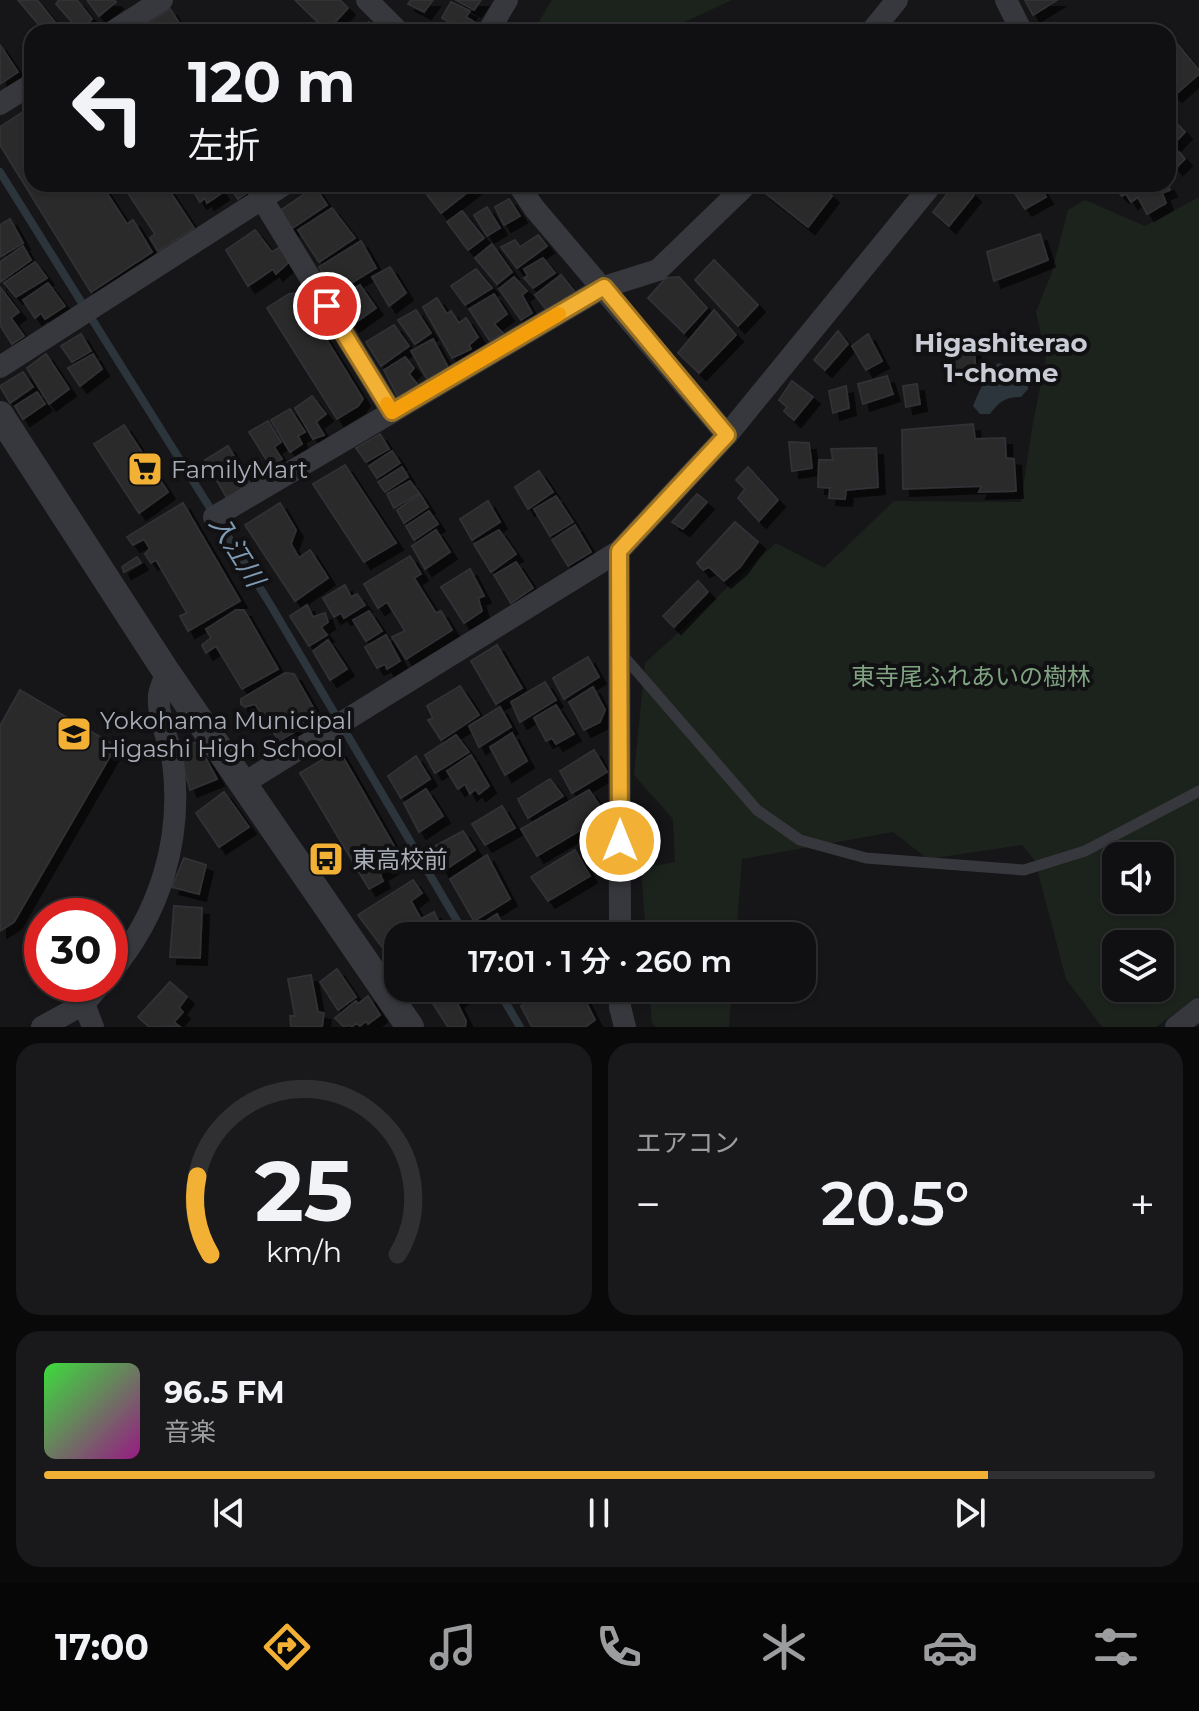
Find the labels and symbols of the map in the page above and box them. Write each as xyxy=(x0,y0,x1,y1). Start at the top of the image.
pin xyxy=(293,272,361,340)
district label: Higashiterao 1-chome xyxy=(914,327,1088,389)
supermarket icon: FamilyMart xyxy=(126,450,164,488)
place label: FamilyMart xyxy=(171,455,308,484)
water label: 入江川 xyxy=(203,509,273,595)
park label: 東寺尾ふれあいの樹林 xyxy=(851,662,1091,691)
place label: Yokohama Municipal Higashi High School xyxy=(100,706,352,763)
school or university icon: Yokohama Municipal Higashi High School xyxy=(55,715,93,753)
position arrow xyxy=(578,799,662,883)
bus stop icon: 東高校前 xyxy=(307,840,345,878)
place label: 東高校前 xyxy=(352,845,448,874)
speed limit sign: 30 xyxy=(24,898,128,1002)

